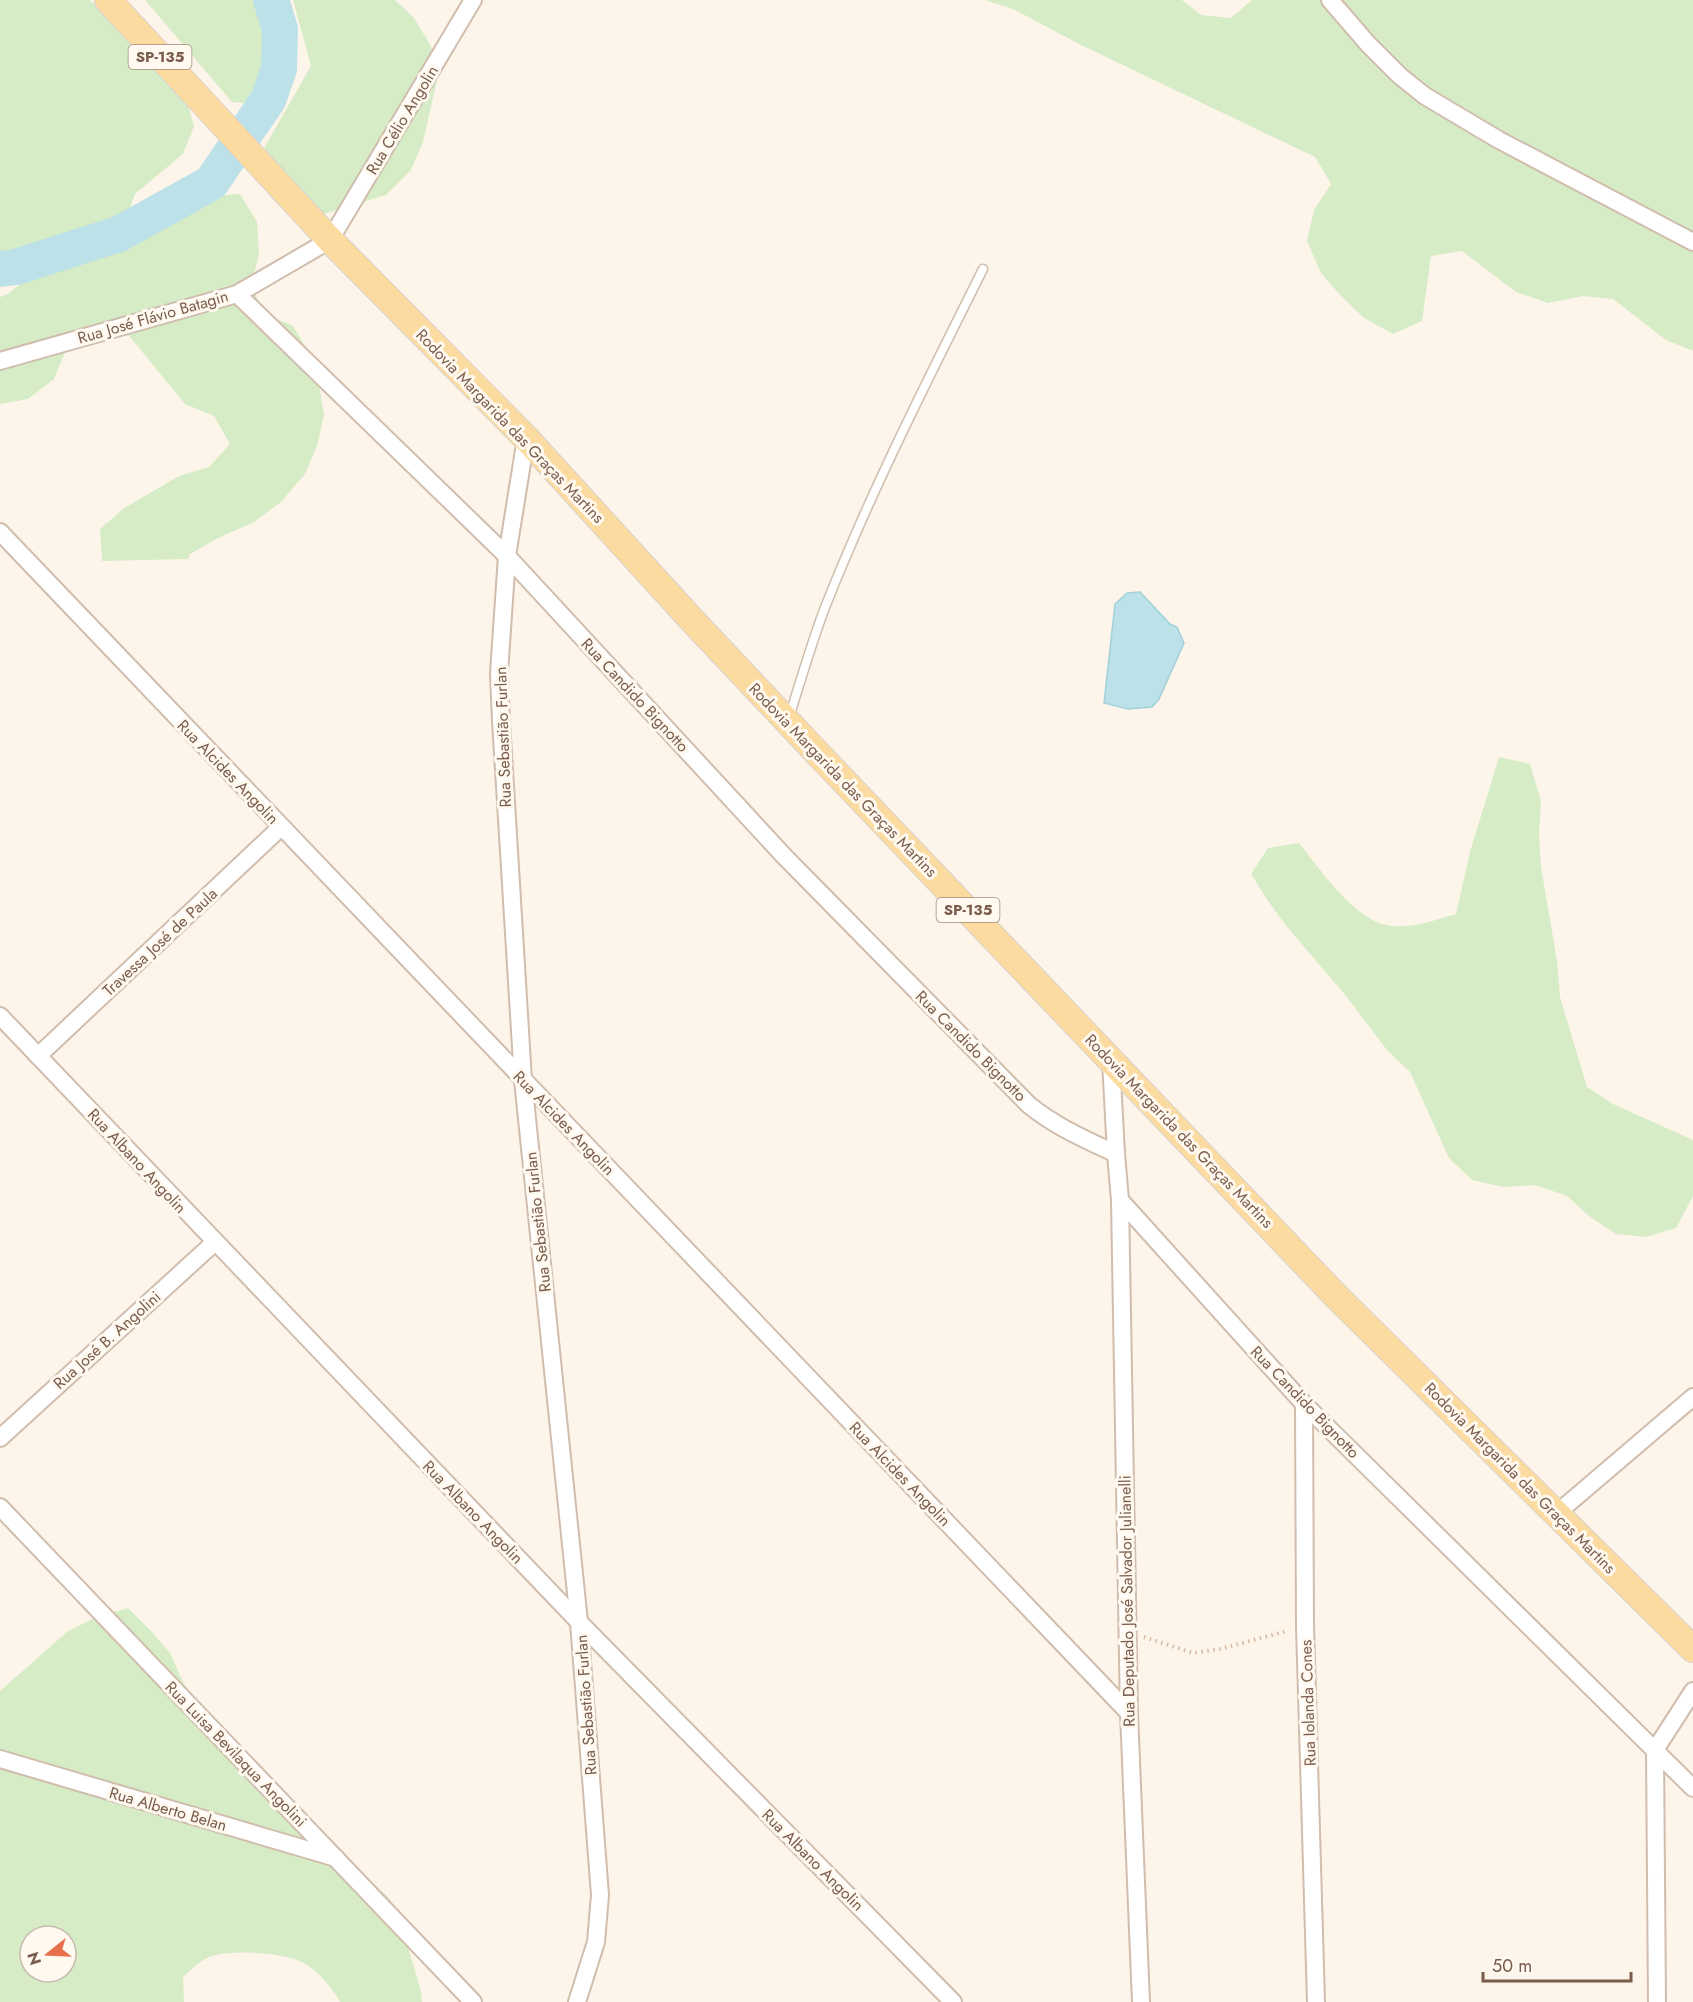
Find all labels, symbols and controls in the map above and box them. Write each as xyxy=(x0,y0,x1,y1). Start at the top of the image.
road number: SP-135 xyxy=(128,45,192,69)
street label: Rua Célio Angolin xyxy=(360,61,444,179)
street label: Rua José Flávio Batagin xyxy=(75,284,231,350)
street label: Rodovia Margarida das Graças Martins xyxy=(411,324,609,528)
street label: Rua Candido Bignotto xyxy=(576,633,694,757)
street label: Rua Sebastião Furlan xyxy=(489,666,517,808)
street label: Rodovia Margarida das Graças Martins xyxy=(744,678,942,882)
street label: Rua Alcides Angolin xyxy=(172,715,284,829)
street label: Travessa José de Paula xyxy=(97,883,223,1001)
road number: SP-135 xyxy=(936,898,1000,922)
street label: Rua Candido Bignotto xyxy=(910,985,1032,1107)
street label: Rodovia Margarida das Graças Martins xyxy=(1080,1029,1278,1233)
street label: Rua Alcides Angolin xyxy=(508,1066,620,1180)
street label: Rua Albano Angolin xyxy=(82,1103,192,1219)
street label: Rua Sebastião Furlan xyxy=(519,1151,557,1293)
street label: Rua José B. Angolini xyxy=(48,1285,166,1395)
street label: Rua Candido Bignotto xyxy=(1245,1341,1365,1464)
street label: Rodovia Margarida das Graças Martins xyxy=(1419,1377,1621,1579)
street label: Rua Alcides Angolin xyxy=(844,1417,956,1531)
street label: Rua Albano Angolin xyxy=(418,1455,528,1569)
street label: Rua Deputado José Salvador Julianelli xyxy=(1113,1475,1141,1727)
street label: Rua Sebastião Furlan xyxy=(570,1634,602,1776)
street label: Rua Iolanda Cones xyxy=(1294,1639,1322,1767)
street label: Rua Luisa Bevilaqua Angolini xyxy=(160,1676,312,1832)
street label: Rua Alberto Belan xyxy=(107,1781,229,1837)
street label: Rua Albano Angolin xyxy=(757,1804,869,1916)
north arrow xyxy=(18,1924,78,1984)
scale bar xyxy=(1483,1945,1632,1983)
text: N xyxy=(21,1949,47,1968)
text: 50 m xyxy=(1492,1953,1532,1979)

